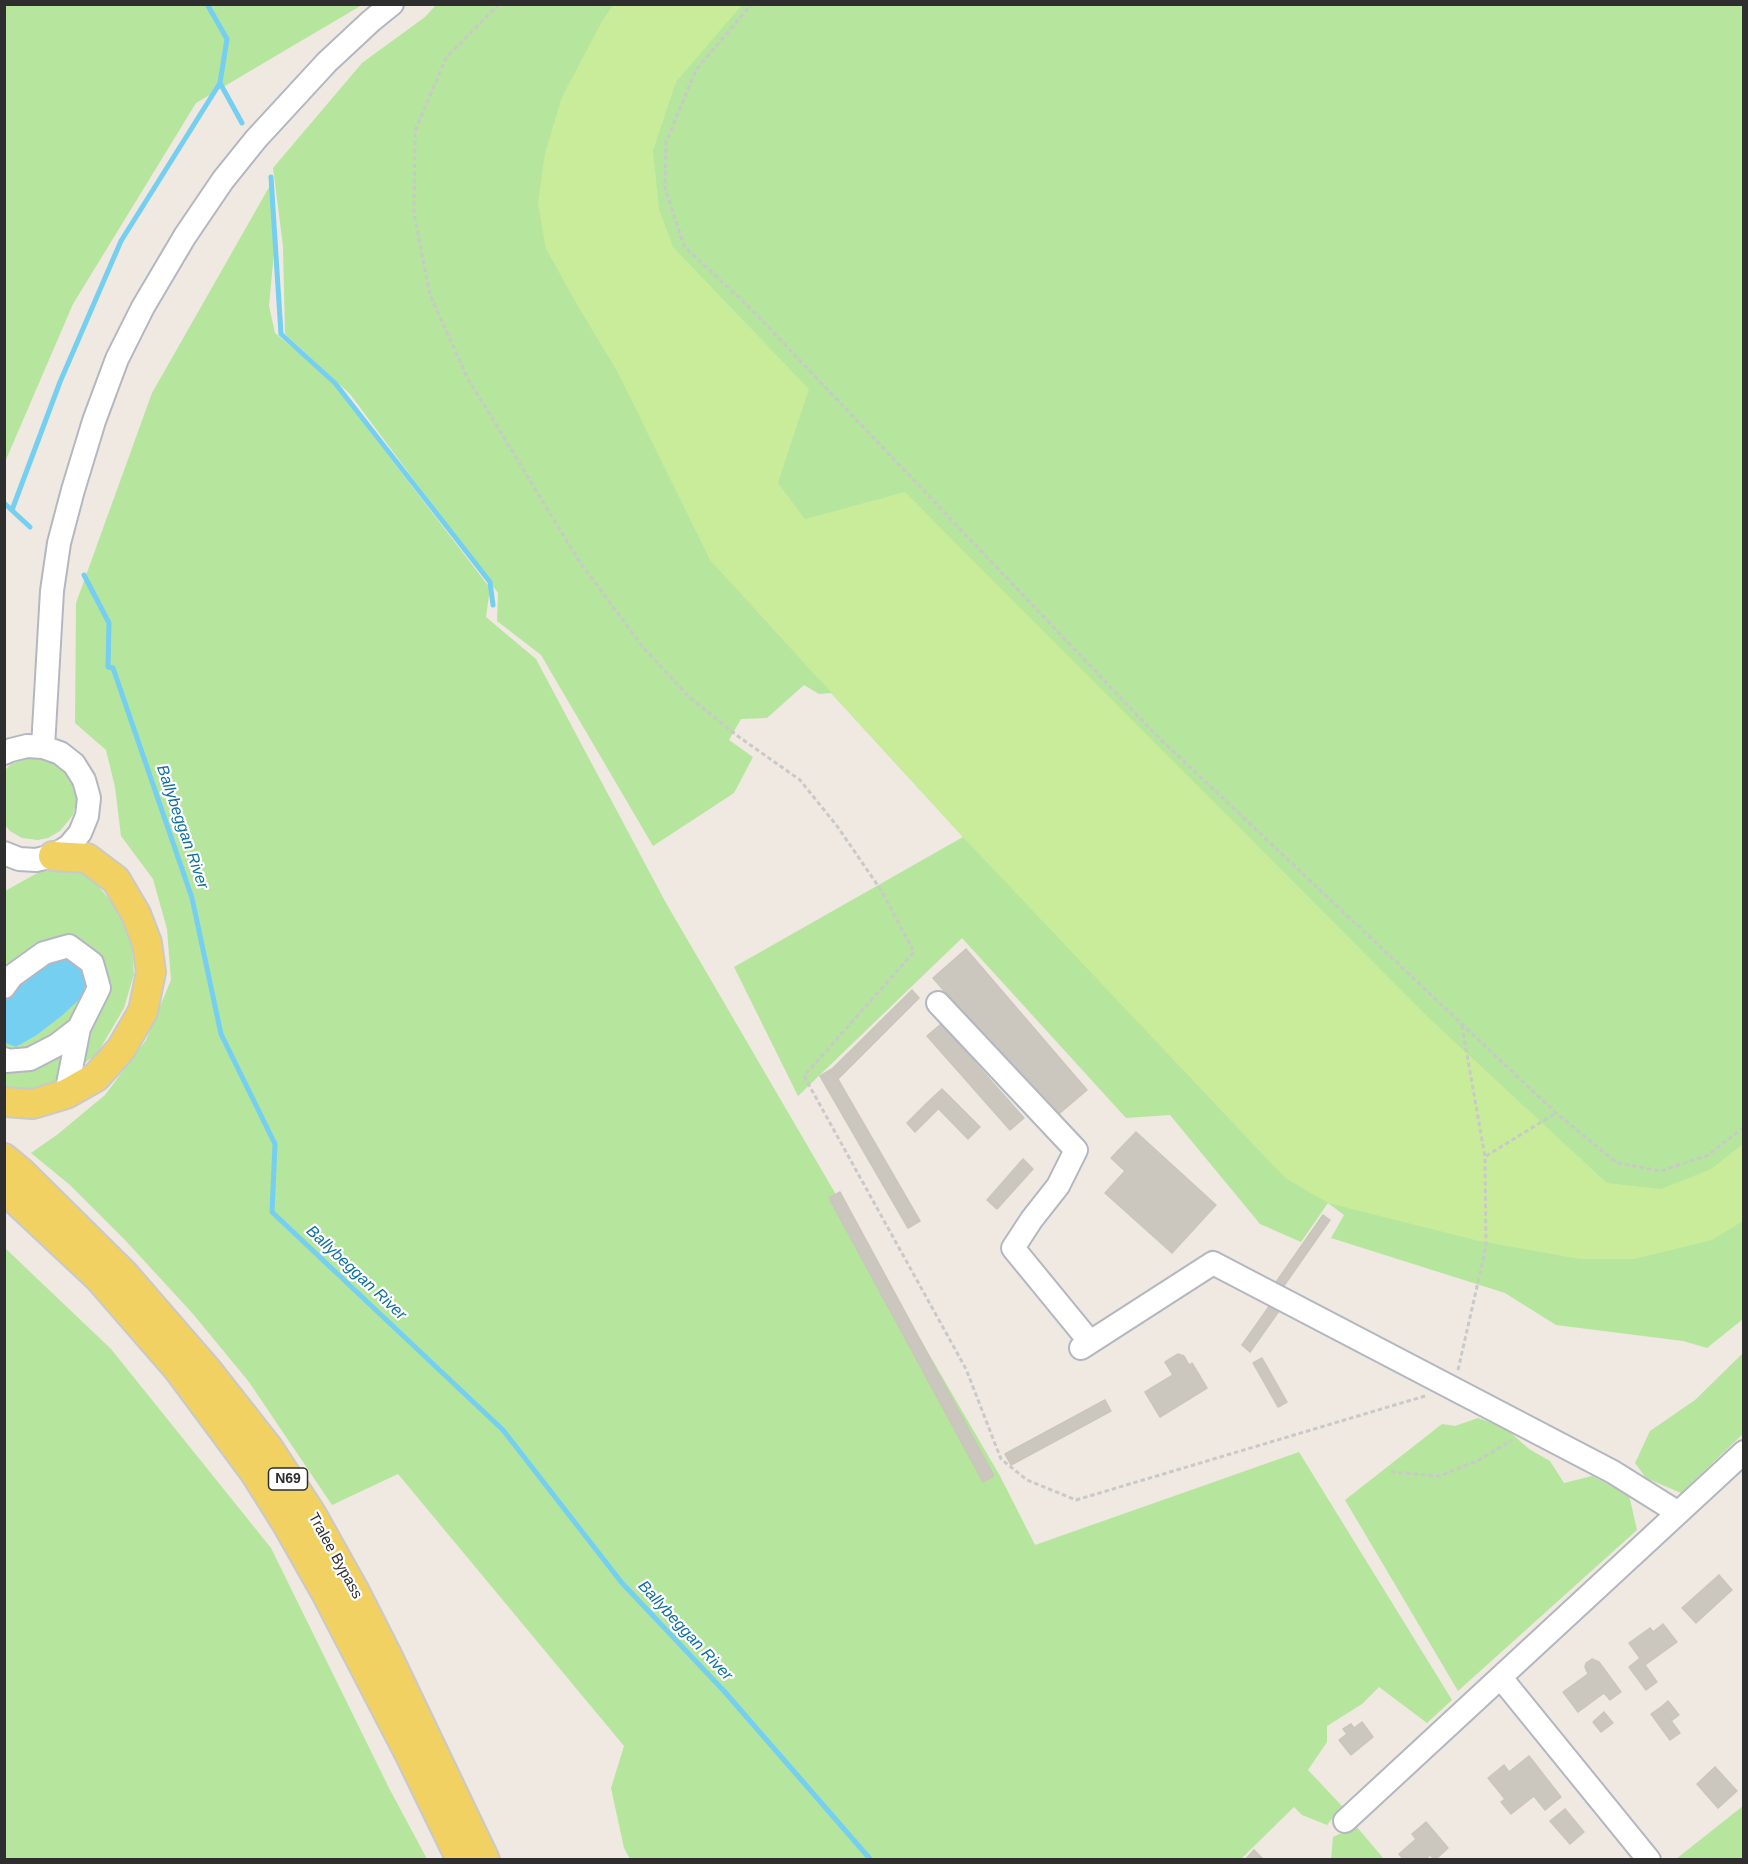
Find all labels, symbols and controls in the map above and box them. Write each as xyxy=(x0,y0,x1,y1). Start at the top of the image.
water label: Ballybeggan River xyxy=(152,762,212,892)
water label: Ballybeggan River xyxy=(302,1222,410,1324)
road number: N69 xyxy=(268,1468,308,1490)
street label: Tralee Bypass xyxy=(304,1510,366,1602)
water label: Ballybeggan River xyxy=(634,1577,736,1685)

